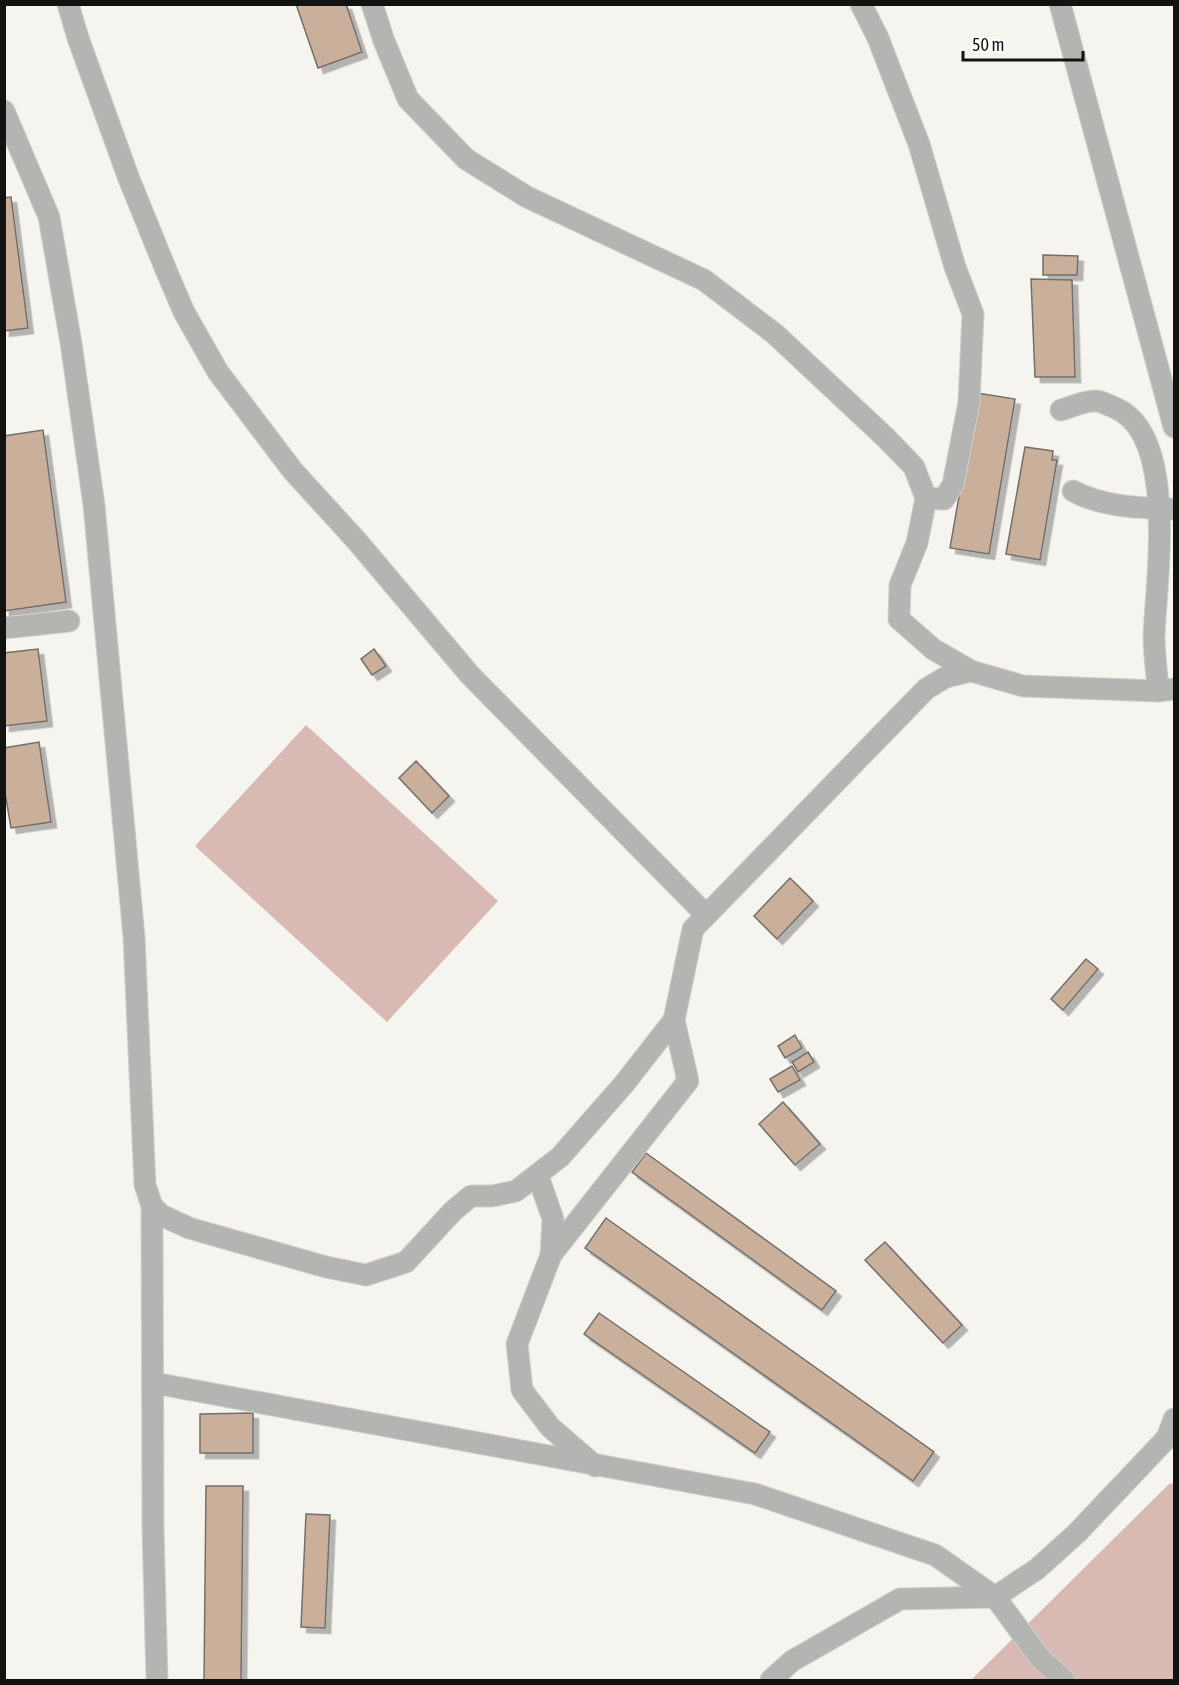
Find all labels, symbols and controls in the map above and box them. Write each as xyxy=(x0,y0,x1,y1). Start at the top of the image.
scale bar xyxy=(963,24,1083,62)
text: 50 m xyxy=(972,34,1004,55)

